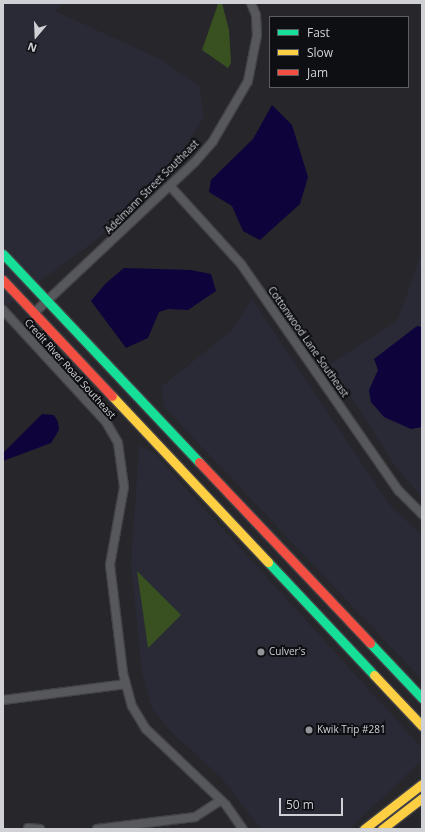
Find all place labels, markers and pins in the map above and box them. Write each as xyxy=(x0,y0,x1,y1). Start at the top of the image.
place label: Culver's xyxy=(269,646,306,658)
marker: Culver's xyxy=(256,647,266,657)
place label: Kwik Trip #281 xyxy=(317,724,386,736)
marker: Kwik Trip #281 xyxy=(304,725,314,735)

